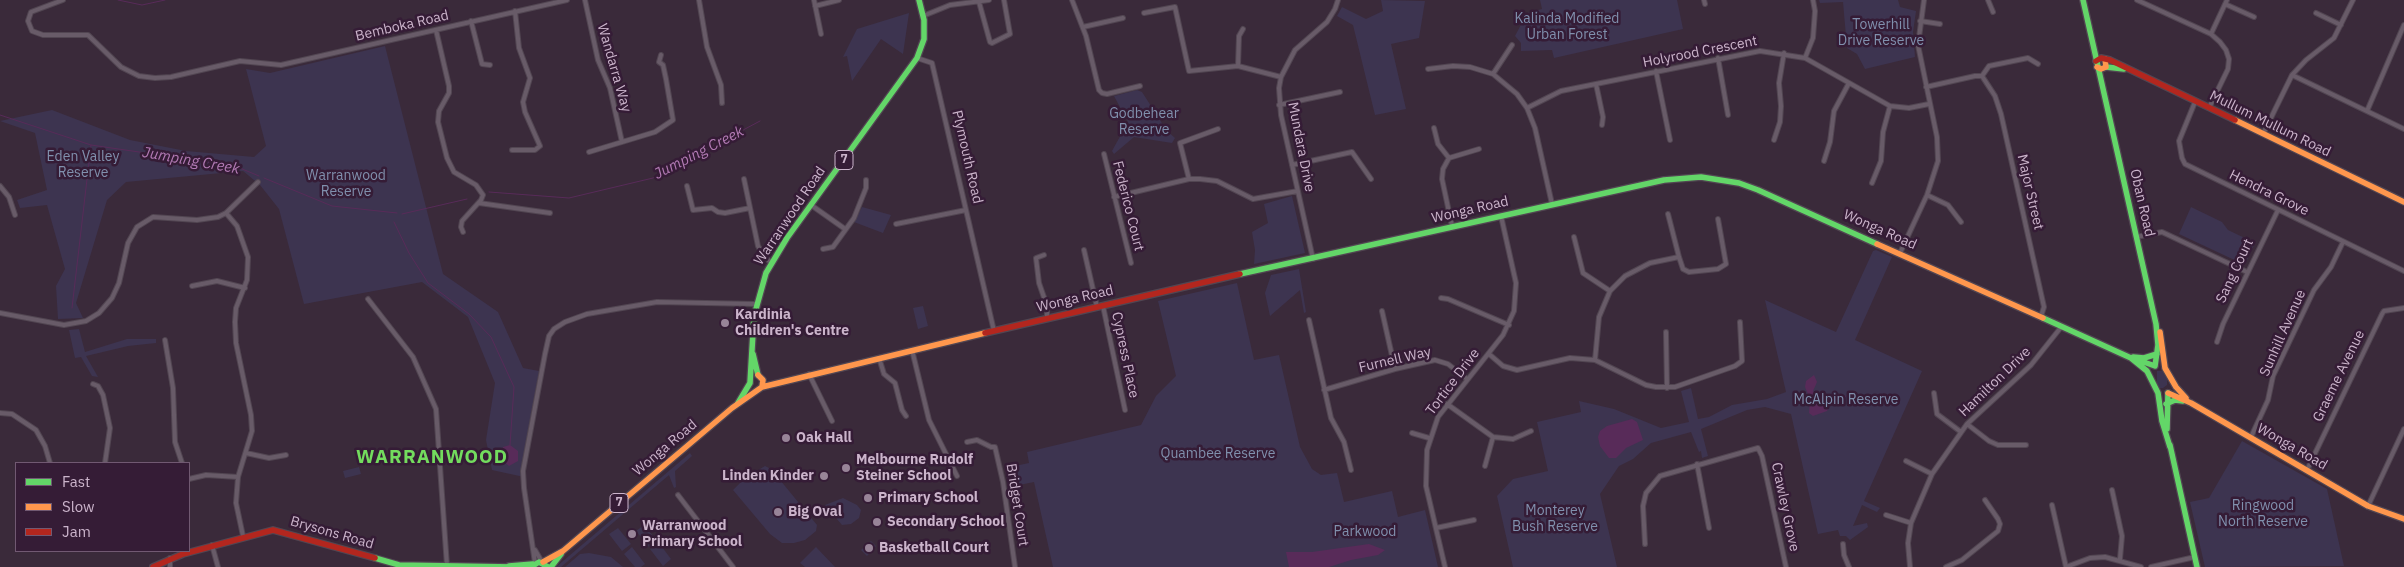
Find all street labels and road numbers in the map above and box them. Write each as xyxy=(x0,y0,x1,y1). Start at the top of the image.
street label: Bemboka Road xyxy=(354,7,450,45)
street label: Wandarra Way xyxy=(593,22,635,114)
street label: Holyrood Crescent xyxy=(1641,33,1759,71)
street label: Mullum Mullum Road xyxy=(2207,87,2333,161)
street label: Mundara Drive xyxy=(1284,101,1318,193)
street label: Plymouth Road xyxy=(948,109,986,205)
road number: 7 xyxy=(835,150,853,170)
street label: Major Street xyxy=(2013,153,2047,231)
street label: Federico Court xyxy=(1109,159,1147,253)
street label: Warranwood Road xyxy=(751,163,829,269)
street label: Hendra Grove xyxy=(2226,166,2312,220)
street label: Oban Road xyxy=(2126,168,2158,238)
street label: Wonga Road xyxy=(1430,193,1510,227)
street label: Wonga Road xyxy=(1841,206,1919,254)
street label: Sang Court xyxy=(2213,236,2257,306)
street label: Wonga Road xyxy=(1035,282,1115,316)
street label: Sunhill Avenue xyxy=(2256,287,2310,379)
street label: Cypress Place xyxy=(1108,310,1142,400)
street label: Graeme Avenue xyxy=(2310,327,2368,425)
street label: Furnell Way xyxy=(1357,344,1433,376)
street label: Hamilton Drive xyxy=(1956,344,2034,420)
street label: Tortice Drive xyxy=(1423,345,1483,419)
street label: Wonga Road xyxy=(630,416,700,480)
street label: Wonga Road xyxy=(2254,420,2330,474)
street label: Crawley Grove xyxy=(1767,461,1803,553)
street label: Bridget Court xyxy=(1002,462,1032,548)
road number: 7 xyxy=(610,493,628,512)
street label: Brysons Road xyxy=(288,513,376,553)

